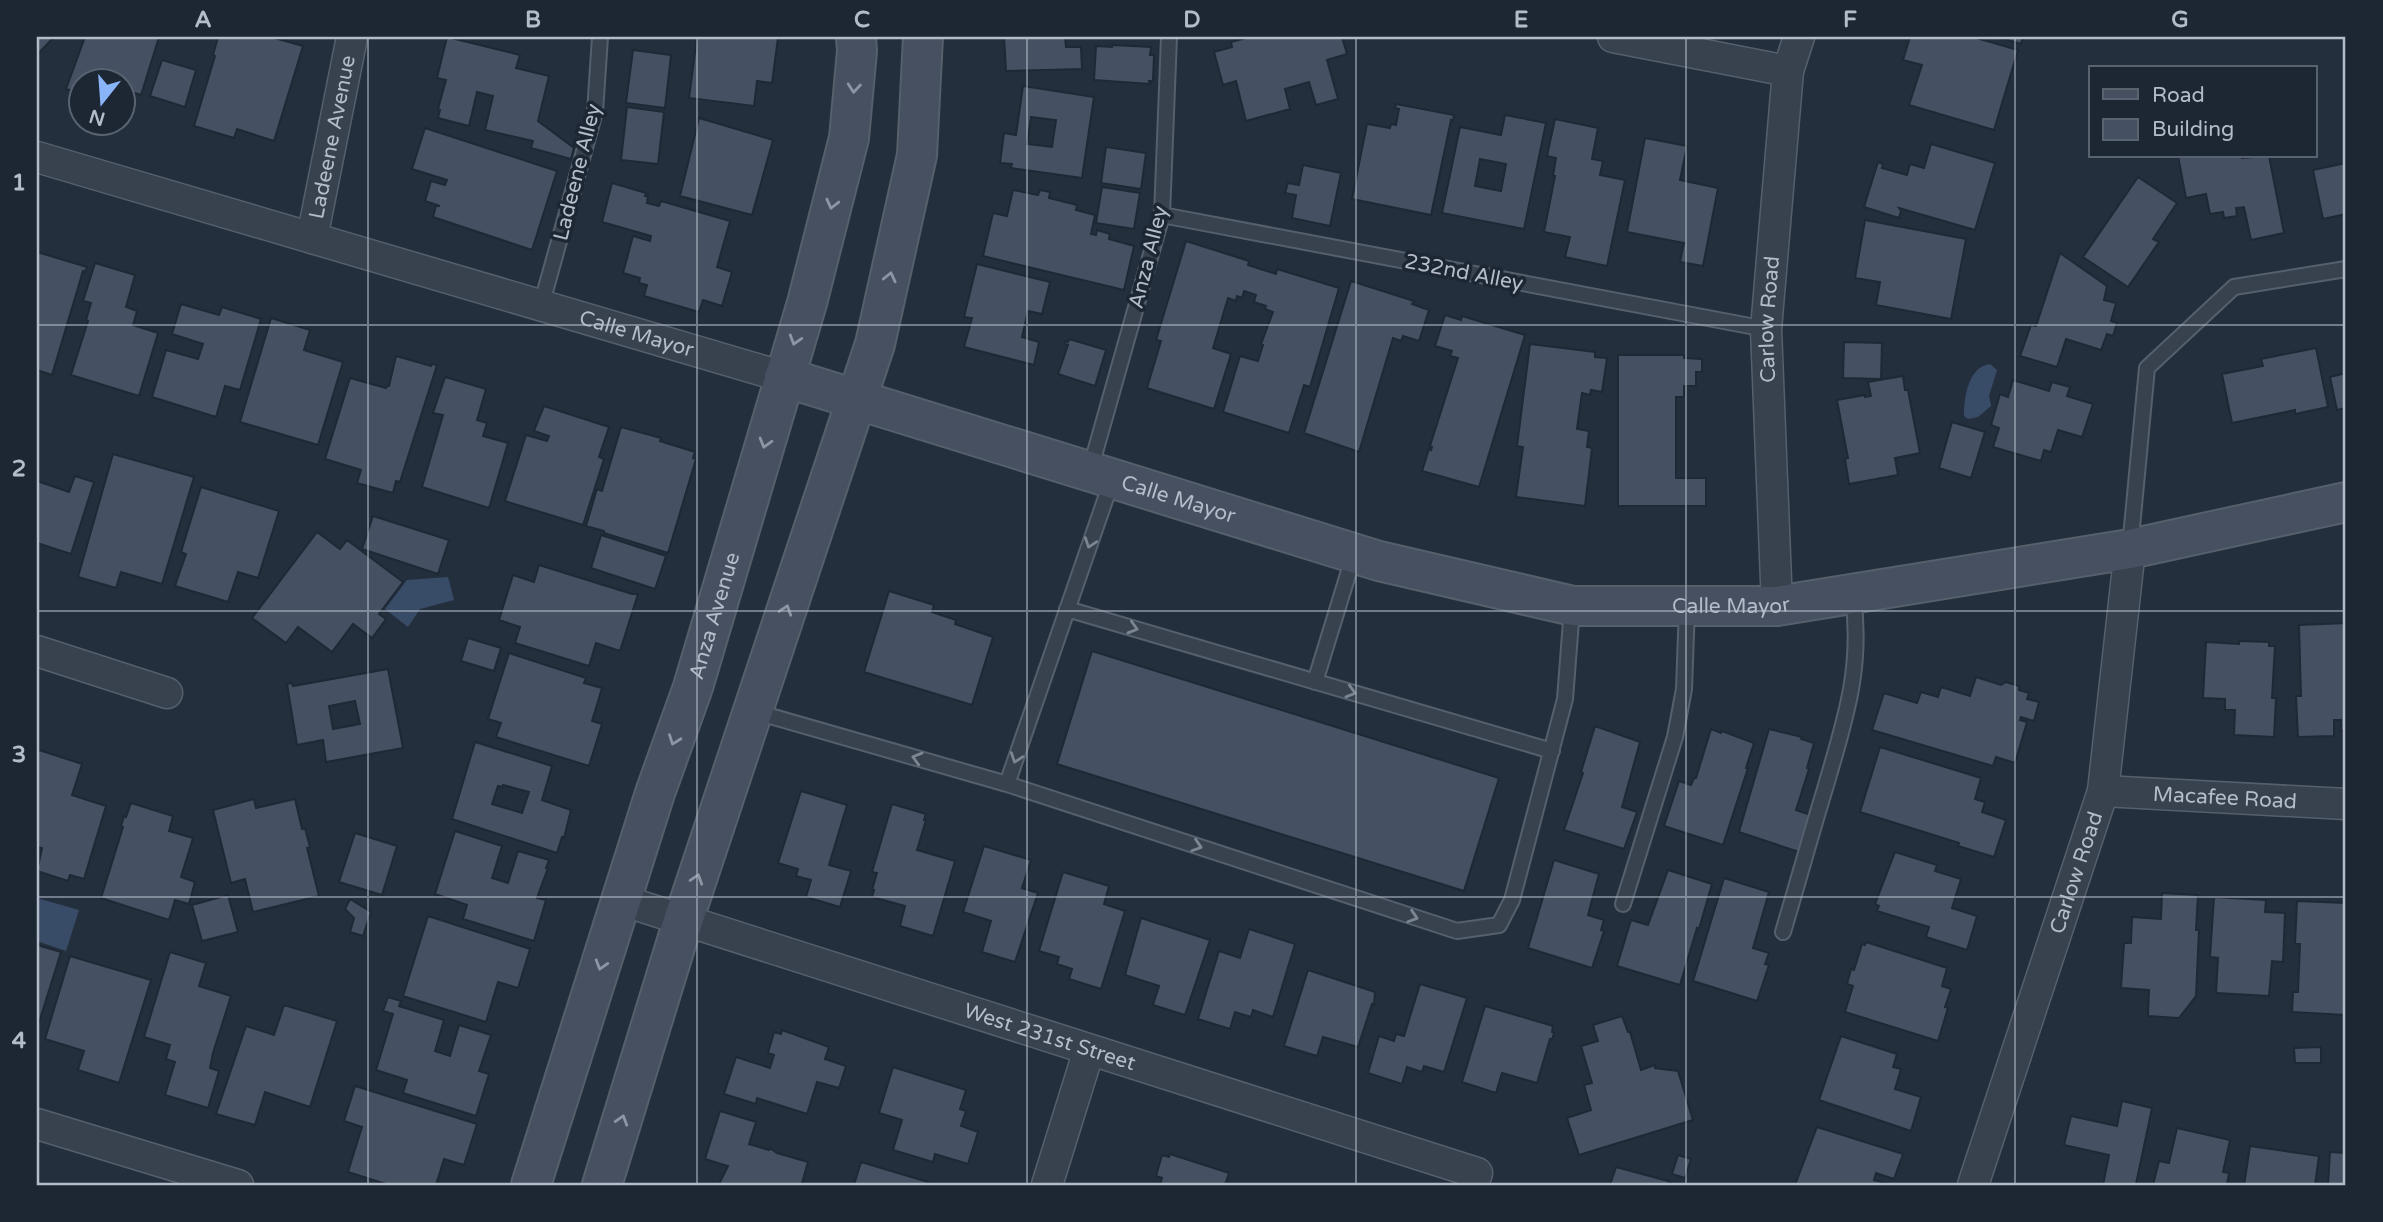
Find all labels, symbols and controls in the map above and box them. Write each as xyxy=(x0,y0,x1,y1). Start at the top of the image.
text: A xyxy=(194,6,212,34)
text: B xyxy=(525,6,541,34)
text: C xyxy=(854,6,870,34)
text: D xyxy=(1183,6,1201,34)
text: E xyxy=(1514,6,1528,34)
text: F xyxy=(1843,6,1857,34)
text: G xyxy=(2171,6,2189,34)
street label: Ladeene Avenue xyxy=(304,53,361,221)
north arrow xyxy=(66,66,136,136)
legend xyxy=(2089,66,2316,158)
one-way arrow xyxy=(847,82,862,93)
text: Road xyxy=(2152,83,2205,108)
street label: Ladeene Alley xyxy=(548,101,607,243)
text: N xyxy=(87,105,108,130)
text: Building xyxy=(2152,117,2234,142)
text: 1 xyxy=(12,169,26,197)
one-way arrow xyxy=(826,198,840,210)
street label: Anza Alley xyxy=(1124,203,1173,311)
street label: 232nd Alley xyxy=(1403,249,1525,296)
street label: Carlow Road xyxy=(1754,255,1785,383)
one-way arrow xyxy=(882,272,896,284)
street label: Calle Mayor xyxy=(576,305,697,363)
one-way arrow xyxy=(789,334,804,346)
one-way arrow xyxy=(759,437,773,449)
text: 2 xyxy=(12,455,26,483)
street label: Calle Mayor xyxy=(1118,470,1239,529)
one-way arrow xyxy=(1084,536,1098,548)
street label: Anza Avenue xyxy=(684,549,745,682)
street label: Calle Mayor xyxy=(1672,592,1792,619)
one-way arrow xyxy=(778,604,793,616)
one-way arrow xyxy=(1126,620,1138,635)
one-way arrow xyxy=(1345,684,1357,698)
one-way arrow xyxy=(668,734,682,746)
text: 3 xyxy=(12,741,26,769)
one-way arrow xyxy=(1010,751,1024,763)
one-way arrow xyxy=(912,752,924,767)
street label: Macafee Road xyxy=(2152,782,2298,814)
street label: Carlow Road xyxy=(2045,808,2108,937)
one-way arrow xyxy=(1190,838,1202,852)
one-way arrow xyxy=(689,874,703,886)
one-way arrow xyxy=(1406,909,1418,923)
one-way arrow xyxy=(594,959,609,971)
street label: West 231st Street xyxy=(961,998,1139,1076)
text: 4 xyxy=(12,1027,27,1055)
one-way arrow xyxy=(614,1114,629,1126)

